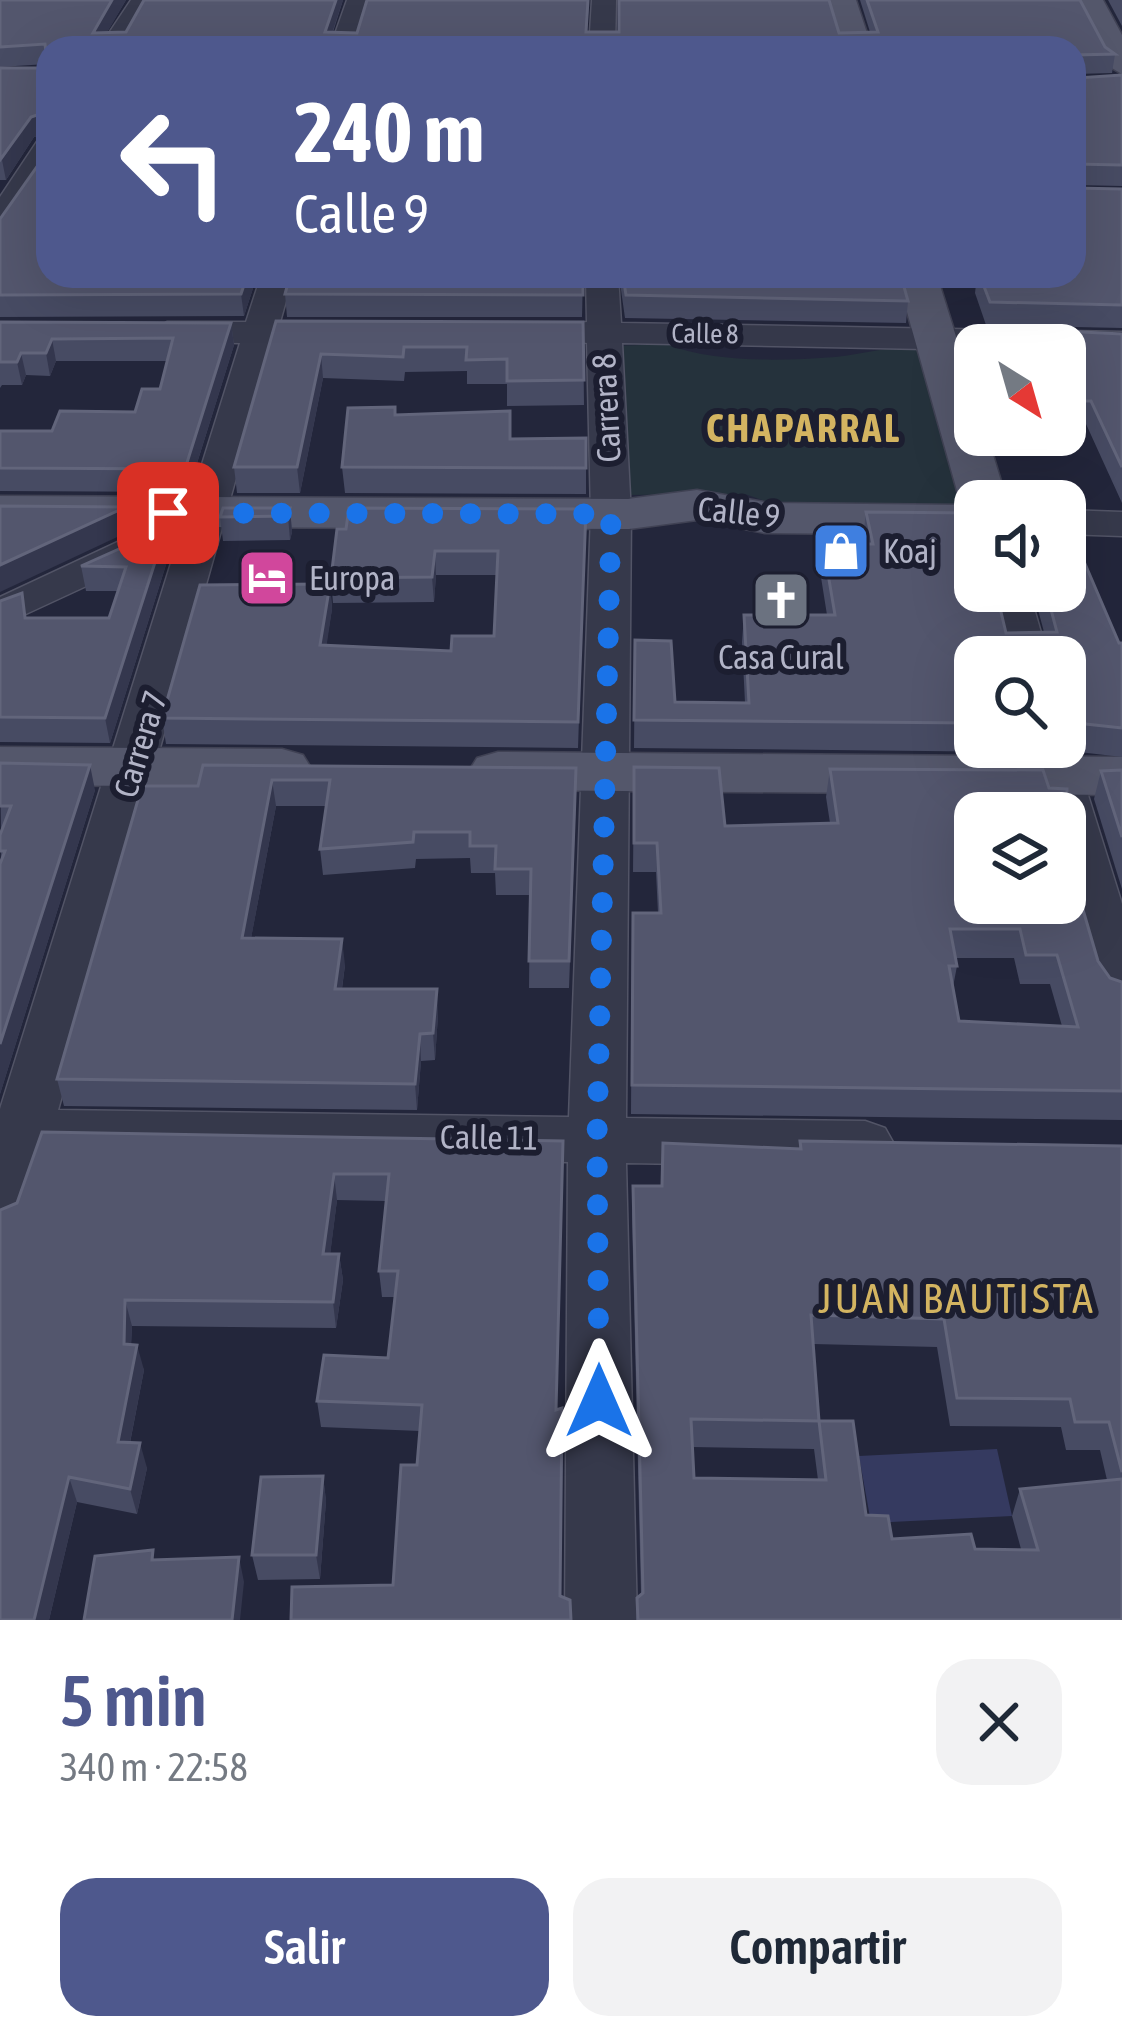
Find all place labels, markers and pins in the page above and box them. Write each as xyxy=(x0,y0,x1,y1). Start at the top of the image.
pin xyxy=(117,462,219,564)
shop icon: Koaj xyxy=(810,520,872,582)
place label: Koaj xyxy=(883,532,937,570)
hotel icon: Europa xyxy=(236,547,298,609)
place label: Europa xyxy=(309,559,395,597)
church icon: Casa Cural xyxy=(750,569,812,631)
place label: Casa Cural xyxy=(718,638,844,676)

